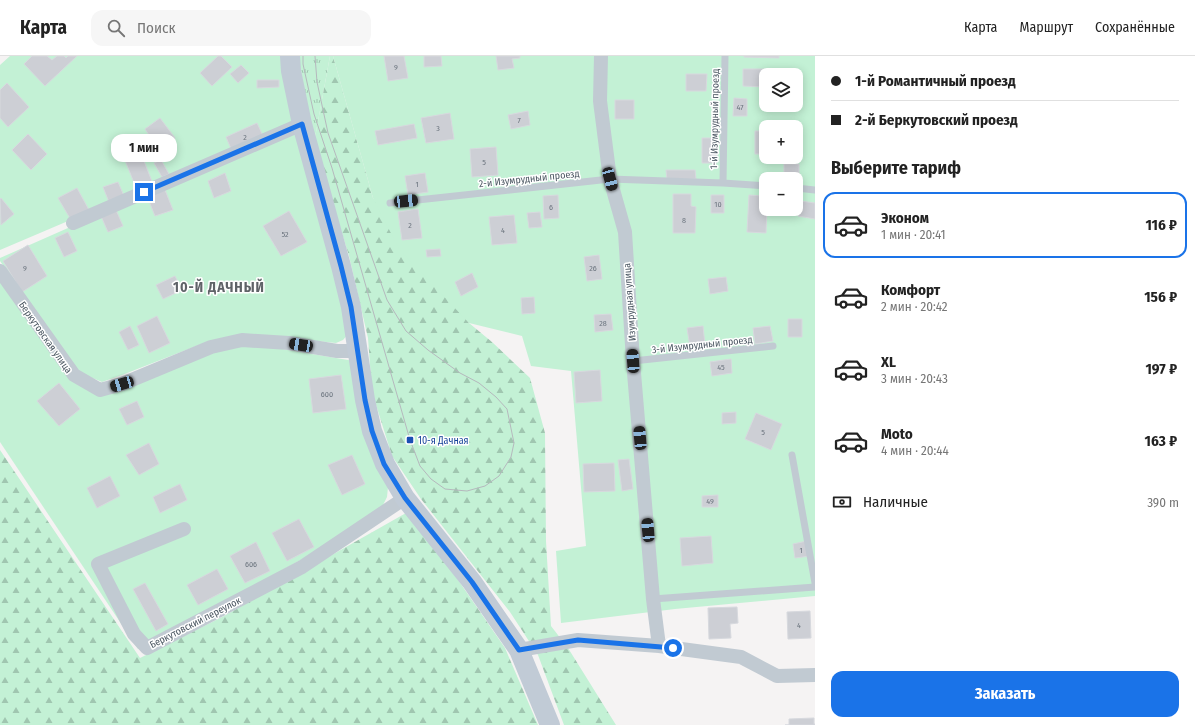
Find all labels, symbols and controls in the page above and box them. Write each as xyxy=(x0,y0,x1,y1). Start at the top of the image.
search box xyxy=(91,10,371,46)
text: Карта xyxy=(20,16,67,39)
icon: search xyxy=(105,17,127,39)
text: Поиск xyxy=(137,19,175,37)
text: Карта xyxy=(964,19,997,36)
text: Маршрут xyxy=(1019,19,1073,36)
text: Сохранённые xyxy=(1095,19,1175,36)
house number: 9 xyxy=(394,63,398,72)
map controls xyxy=(759,68,803,216)
button: layers xyxy=(759,68,803,112)
street label: 1-й Изумрудный проезд xyxy=(708,69,722,169)
text: 1-й Романтичный проезд xyxy=(855,72,1016,90)
house number: 47 xyxy=(737,103,744,112)
text: 2-й Беркутовский проезд xyxy=(855,111,1018,129)
house number: 7 xyxy=(517,116,521,125)
button: + xyxy=(759,120,803,164)
house number: 3 xyxy=(436,124,440,133)
house number: 2 xyxy=(243,133,247,142)
callout: 1 мин xyxy=(111,134,177,162)
text: 1 мин xyxy=(129,140,159,155)
text: Выберите тариф xyxy=(831,157,961,179)
house number: 5 xyxy=(482,158,486,167)
car xyxy=(601,166,619,192)
street label: 2-й Изумрудный проезд xyxy=(478,168,580,190)
button: − xyxy=(759,172,803,216)
house number: 1 xyxy=(415,180,419,189)
route end xyxy=(135,183,153,201)
car xyxy=(393,194,419,208)
house number: 10 xyxy=(714,200,722,209)
house number: 6 xyxy=(549,203,553,212)
icon: car xyxy=(833,207,869,243)
text: Эконом xyxy=(881,209,929,227)
house number: 8 xyxy=(682,216,686,225)
text: 116 ₽ xyxy=(1145,216,1177,234)
house number: 2 xyxy=(408,221,412,230)
house number: 4 xyxy=(501,226,505,235)
text: 1 мин · 20:41 xyxy=(881,227,946,242)
house number: 52 xyxy=(281,230,289,239)
street label: Изумрудная улица xyxy=(621,262,639,341)
house number: 9 xyxy=(23,264,27,273)
house number: 26 xyxy=(589,264,597,273)
district label: 10-Й ДАЧНЫЙ xyxy=(173,278,265,296)
icon: car xyxy=(833,279,869,315)
text: Комфорт xyxy=(881,281,940,299)
text: 156 ₽ xyxy=(1144,288,1177,306)
street label: Беркутовская улица xyxy=(16,299,74,376)
text: 2 мин · 20:42 xyxy=(881,299,948,314)
house number: 28 xyxy=(599,319,607,328)
street label: 3-й Изумрудный проезд xyxy=(651,334,753,356)
car xyxy=(288,337,314,353)
car xyxy=(626,349,640,373)
icon: car xyxy=(833,351,869,387)
text: XL xyxy=(881,353,896,371)
text: 197 ₽ xyxy=(1145,360,1177,378)
house number: 45 xyxy=(717,363,725,372)
text: 3 мин · 20:43 xyxy=(881,371,948,386)
car xyxy=(109,375,135,393)
house number: 600 xyxy=(321,390,333,399)
icon: car xyxy=(833,423,869,459)
text: Moto xyxy=(881,425,913,443)
car xyxy=(633,426,647,450)
house number: 5 xyxy=(761,428,765,437)
text: 163 ₽ xyxy=(1145,432,1177,450)
marker: 10-я Дачная xyxy=(405,435,415,445)
place label: 10-я Дачная xyxy=(418,435,469,447)
text: 4 мин · 20:44 xyxy=(881,443,949,458)
icon: cash xyxy=(831,491,853,513)
text: Наличные xyxy=(863,493,928,511)
text: 390 m xyxy=(1147,495,1179,510)
house number: 49 xyxy=(706,497,714,506)
car xyxy=(641,518,655,542)
house number: 1 xyxy=(799,546,803,555)
house number: 606 xyxy=(245,560,257,569)
street label: Беркутовский переулок xyxy=(148,595,243,651)
house number: 4 xyxy=(797,621,801,630)
route start xyxy=(664,639,682,657)
button: Заказать xyxy=(831,671,1179,717)

